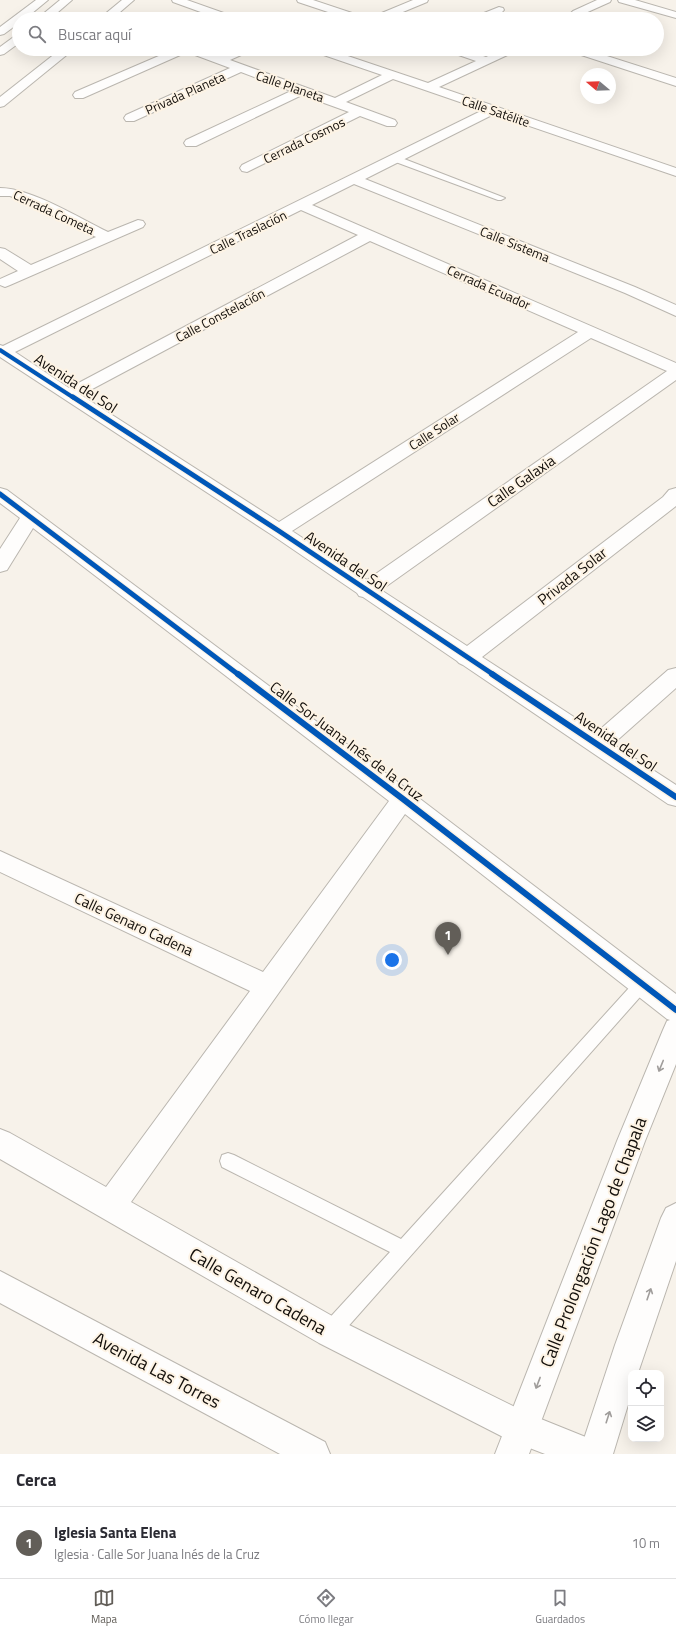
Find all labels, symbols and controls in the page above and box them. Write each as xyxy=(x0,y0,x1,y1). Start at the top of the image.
search box xyxy=(12,12,664,56)
icon: search xyxy=(26,23,48,45)
text: Buscar aquí xyxy=(58,23,131,46)
street label: Calle Planeta xyxy=(253,65,327,107)
street label: Privada Planeta xyxy=(142,66,229,120)
north arrow xyxy=(580,68,616,104)
street label: Calle Satélite xyxy=(459,90,533,132)
street label: Cerrada Cosmos xyxy=(260,112,348,168)
street label: Cerrada Cometa xyxy=(10,184,98,240)
street label: Calle Traslación xyxy=(206,205,290,259)
street label: Calle Sistema xyxy=(477,221,553,267)
street label: Cerrada Ecuador xyxy=(444,260,534,315)
street label: Calle Constelación xyxy=(172,283,268,347)
street label: Avenida del Sol xyxy=(30,347,122,419)
street label: Calle Solar xyxy=(405,407,464,455)
street label: Calle Galaxia xyxy=(482,449,560,513)
street label: Avenida del Sol xyxy=(300,525,392,597)
street label: Privada Solar xyxy=(532,541,612,611)
street label: Calle Sor Juana Inés de la Cruz xyxy=(265,675,429,807)
street label: Avenida del Sol xyxy=(570,705,662,777)
street label: Calle Genaro Cadena xyxy=(71,886,198,962)
pin: 1 xyxy=(435,922,461,955)
your location xyxy=(382,950,402,970)
one-way arrow xyxy=(657,1060,665,1072)
street label: Calle Prolongación Lago de Chapala xyxy=(533,1113,653,1371)
street label: Calle Genaro Cadena xyxy=(184,1241,332,1341)
one-way arrow xyxy=(646,1287,653,1300)
street label: Avenida Las Torres xyxy=(88,1325,226,1415)
map controls xyxy=(628,1370,664,1442)
button: locate xyxy=(628,1370,664,1406)
one-way arrow xyxy=(534,1377,542,1389)
button: layers xyxy=(628,1406,664,1442)
one-way arrow xyxy=(605,1411,612,1424)
text: Cerca xyxy=(16,1467,56,1493)
text: Iglesia Santa Elena xyxy=(54,1521,176,1544)
text: 1 xyxy=(25,1533,33,1553)
text: 10 m xyxy=(632,1533,660,1553)
text: Iglesia · Calle Sor Juana Inés de la Cruz xyxy=(54,1544,260,1564)
tab: Mapa xyxy=(91,1587,117,1627)
tab: Cómo llegar xyxy=(299,1587,353,1627)
tab: Guardados xyxy=(535,1587,585,1627)

